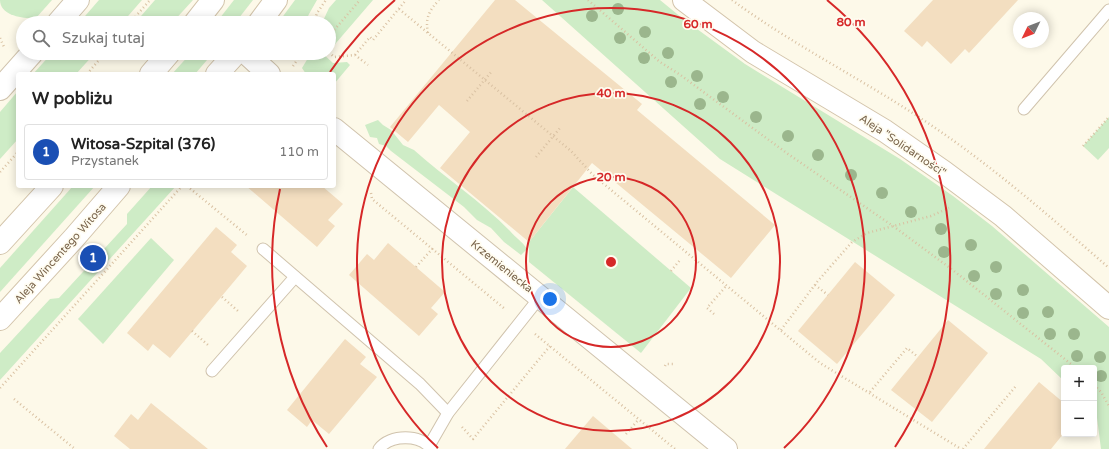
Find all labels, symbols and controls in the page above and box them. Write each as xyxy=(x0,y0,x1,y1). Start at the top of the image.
north arrow xyxy=(1013,12,1049,48)
text: 80 m xyxy=(836,15,866,29)
search box xyxy=(16,16,336,60)
text: 60 m xyxy=(683,17,713,31)
icon: search xyxy=(30,27,52,49)
text: Szukaj tutaj xyxy=(62,29,145,47)
text: 40 m xyxy=(596,86,626,100)
text: W pobliżu xyxy=(32,88,113,109)
street label: Aleja "Solidarności" xyxy=(857,112,948,179)
text: Witosa-Szpital (376) xyxy=(71,135,215,153)
text: 1 xyxy=(42,144,50,160)
text: 110 m xyxy=(279,144,319,160)
text: Przystanek xyxy=(71,153,139,169)
text: 20 m xyxy=(596,170,626,184)
street label: Aleja Wincentego Witosa xyxy=(12,200,109,306)
street label: Krzemieniecka xyxy=(468,237,535,295)
pin: 1 xyxy=(80,243,106,273)
centre of rings xyxy=(604,255,618,269)
your location xyxy=(540,289,560,309)
map controls xyxy=(1061,365,1097,437)
button: + xyxy=(1061,365,1097,401)
button: − xyxy=(1061,401,1097,437)

